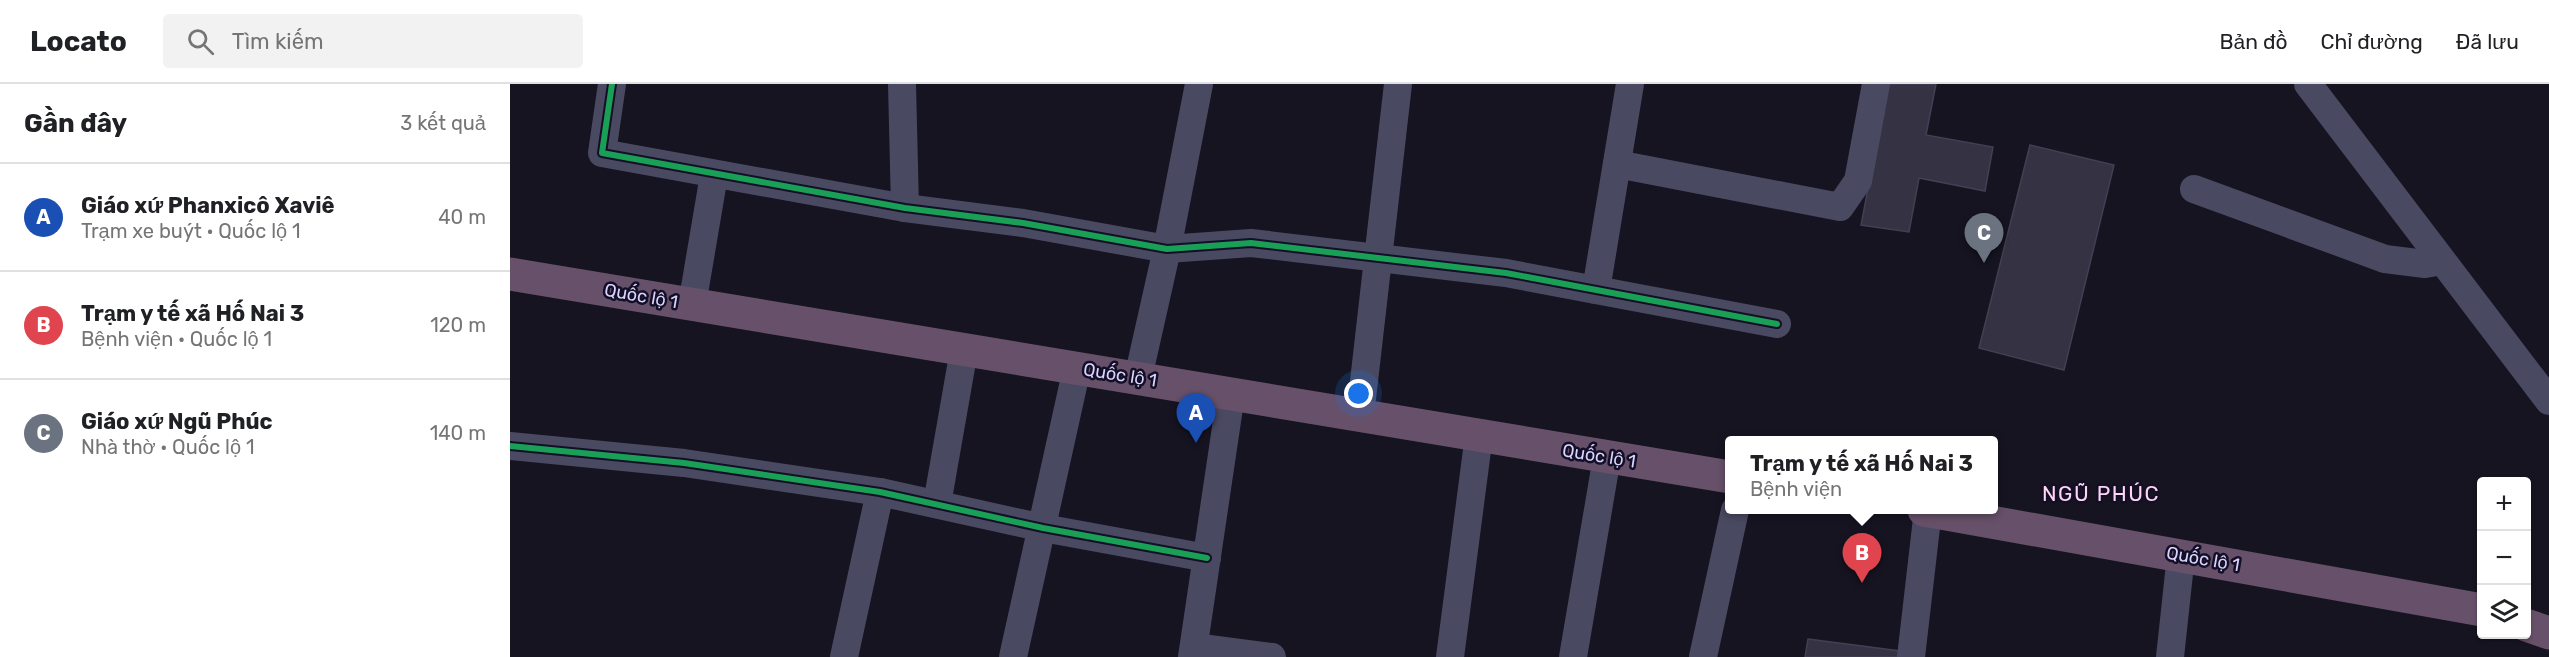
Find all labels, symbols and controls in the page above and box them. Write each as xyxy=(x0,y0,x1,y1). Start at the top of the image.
search box xyxy=(163,14,583,68)
text: Locato xyxy=(30,25,127,58)
icon: search xyxy=(184,25,217,58)
text: Tìm kiếm xyxy=(232,28,324,55)
text: Bản đồ xyxy=(2219,29,2288,54)
text: Chỉ đường xyxy=(2321,29,2423,54)
text: Đã lưu xyxy=(2456,29,2519,54)
text: Gần đây xyxy=(24,108,127,139)
text: 3 kết quả xyxy=(400,111,486,135)
text: Giáo xứ Phanxicô Xaviê xyxy=(81,192,335,219)
text: A xyxy=(36,205,51,229)
text: 40 m xyxy=(438,205,486,229)
pin: C xyxy=(1964,214,2004,263)
text: Trạm xe buýt · Quốc lộ 1 xyxy=(81,219,301,243)
street label: Quốc lộ 1 xyxy=(603,278,680,313)
text: Trạm y tế xã Hố Nai 3 xyxy=(81,300,304,327)
text: B xyxy=(36,313,51,337)
text: 120 m xyxy=(430,313,486,337)
text: Bệnh viện · Quốc lộ 1 xyxy=(81,327,272,351)
street label: Quốc lộ 1 xyxy=(1082,358,1158,392)
your location xyxy=(1344,379,1373,408)
pin: A xyxy=(1176,394,1216,443)
text: Giáo xứ Ngũ Phúc xyxy=(81,408,273,435)
text: C xyxy=(36,421,51,445)
text: 140 m xyxy=(430,421,486,445)
text: Nhà thờ · Quốc lộ 1 xyxy=(81,435,255,459)
popup xyxy=(1725,436,1998,514)
street label: Quốc lộ 1 xyxy=(1561,439,1637,473)
text: Trạm y tế xã Hố Nai 3 xyxy=(1750,450,1973,477)
text: Bệnh viện xyxy=(1750,477,1842,501)
map controls xyxy=(2477,477,2531,639)
button: + xyxy=(2477,477,2531,531)
district label: NGŨ PHÚC xyxy=(2042,481,2160,506)
button: − xyxy=(2477,531,2531,585)
pin: B xyxy=(1842,534,1882,583)
street label: Quốc lộ 1 xyxy=(2165,541,2242,576)
button: layers xyxy=(2477,585,2531,639)

